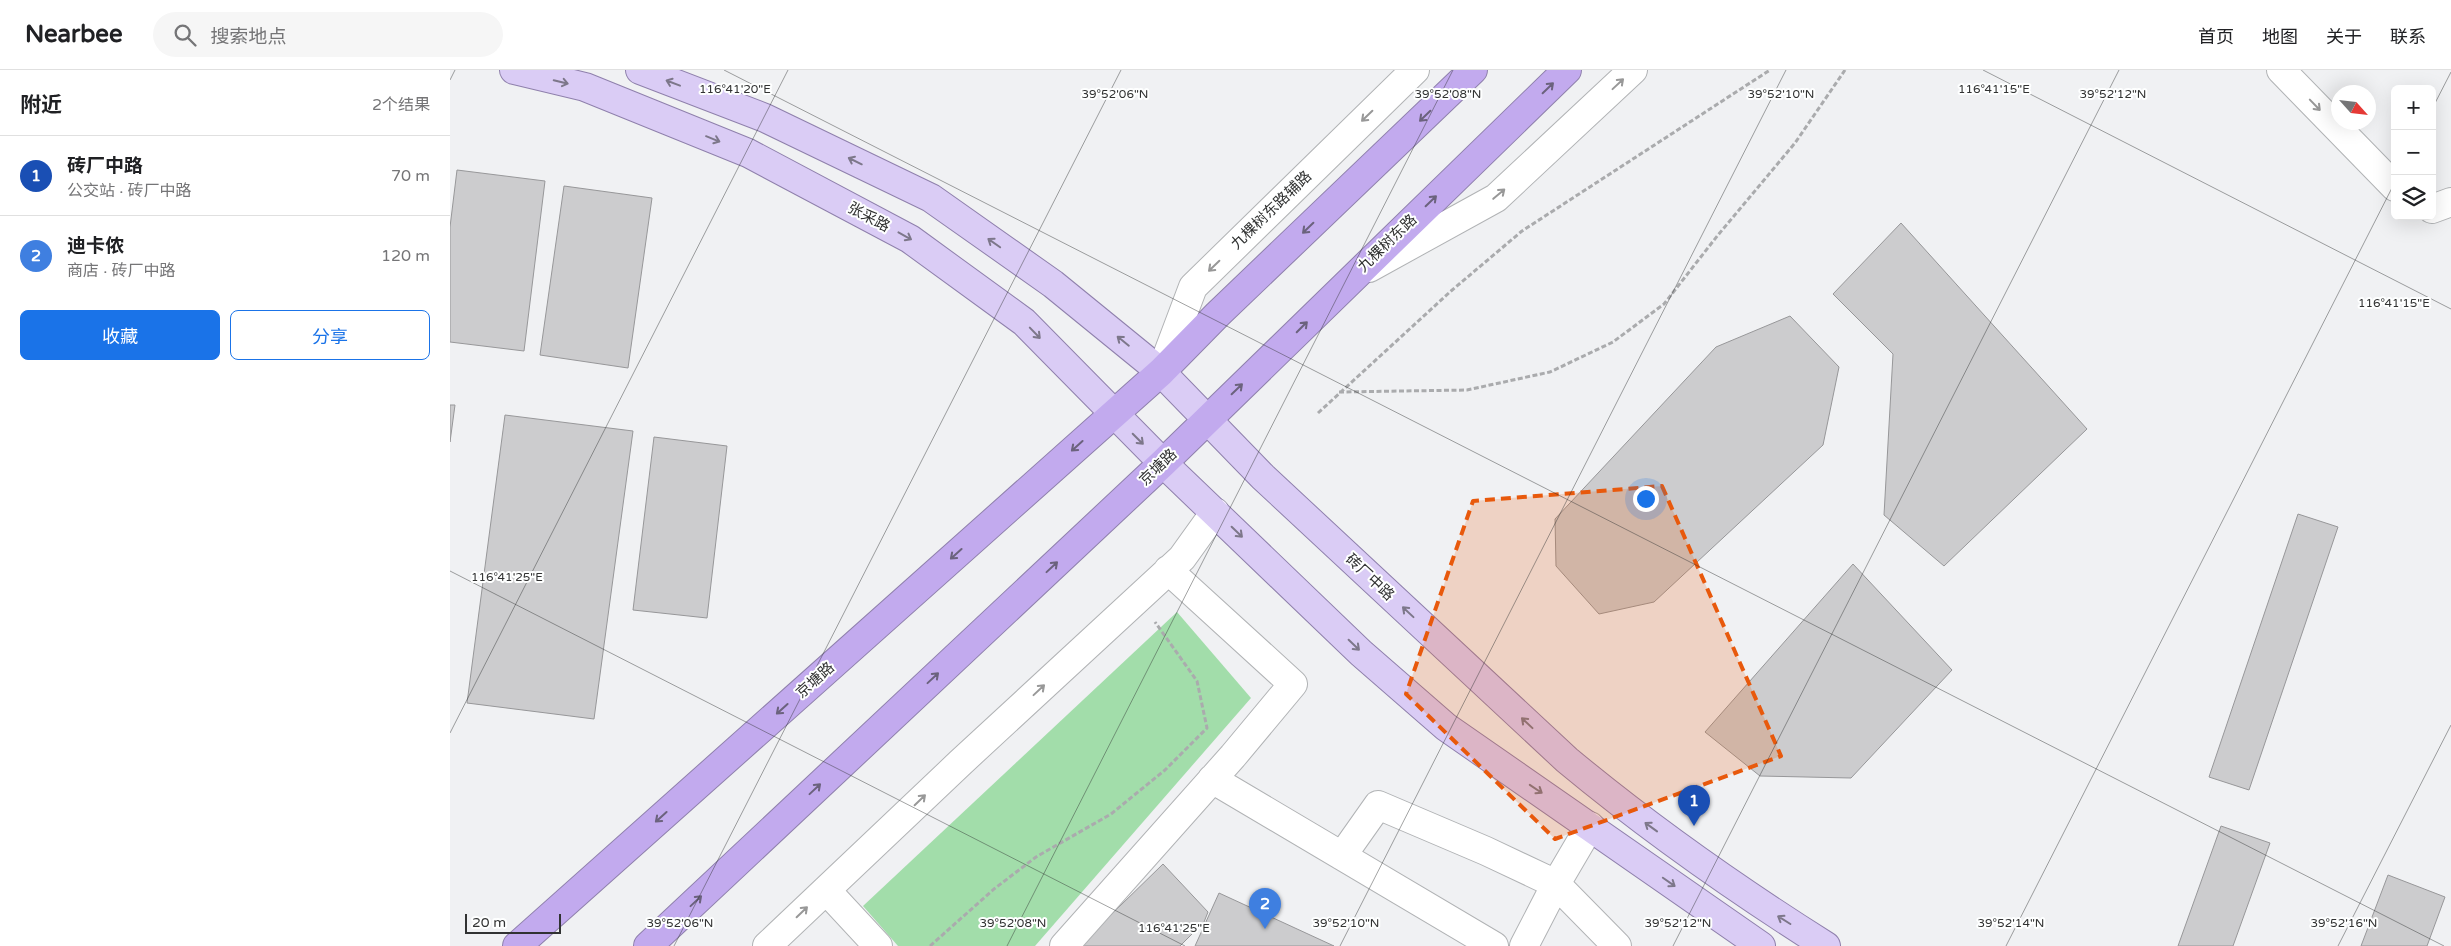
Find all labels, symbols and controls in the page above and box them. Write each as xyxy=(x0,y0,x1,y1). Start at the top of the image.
search box xyxy=(153,12,503,57)
text: Nearbee xyxy=(25,20,123,49)
icon: search xyxy=(171,21,199,49)
text: 搜索地点 xyxy=(211,26,287,48)
text: 首页 xyxy=(2198,26,2234,48)
text: 地图 xyxy=(2262,26,2298,48)
text: 关于 xyxy=(2326,26,2362,48)
text: 联系 xyxy=(2390,26,2426,48)
one-way arrow xyxy=(553,77,569,87)
one-way arrow xyxy=(666,78,681,87)
one-way arrow xyxy=(1612,78,1624,90)
text: 116°41'20"E xyxy=(699,82,771,96)
one-way arrow xyxy=(1541,82,1554,94)
text: 116°41'15"E xyxy=(1958,82,2030,96)
north arrow xyxy=(2331,85,2376,130)
map controls xyxy=(2391,85,2436,220)
button: + xyxy=(2391,85,2436,130)
text: 39°52'06"N xyxy=(1082,87,1149,101)
text: 39°52'08"N xyxy=(1415,87,1482,101)
text: 39°52'10"N xyxy=(1748,87,1815,101)
text: 39°52'12"N xyxy=(2080,87,2147,101)
text: 附近 xyxy=(20,93,62,118)
text: 2个结果 xyxy=(372,95,430,115)
one-way arrow xyxy=(2309,99,2321,111)
one-way arrow xyxy=(1361,110,1374,122)
one-way arrow xyxy=(1419,110,1432,122)
button: − xyxy=(2391,130,2436,175)
one-way arrow xyxy=(705,135,720,144)
text: 砖厂中路 xyxy=(67,155,143,177)
one-way arrow xyxy=(847,156,862,166)
text: 1 xyxy=(31,166,41,186)
text: 70 m xyxy=(391,166,430,186)
street label: 九棵树东路辅路 xyxy=(1227,167,1315,253)
button: layers xyxy=(2391,175,2436,220)
text: 公交站 · 砖厂中路 xyxy=(67,181,191,201)
one-way arrow xyxy=(1492,189,1505,200)
one-way arrow xyxy=(1424,195,1437,207)
street label: 张采路 xyxy=(845,198,893,236)
street label: 九棵树东路 xyxy=(1354,210,1420,276)
one-way arrow xyxy=(1302,222,1314,234)
one-way arrow xyxy=(897,232,911,242)
text: 迪卡侬 xyxy=(67,235,124,257)
one-way arrow xyxy=(988,237,1001,248)
text: 2 xyxy=(31,246,41,266)
text: 120 m xyxy=(381,246,430,266)
one-way arrow xyxy=(1208,260,1220,272)
text: 商店 · 砖厂中路 xyxy=(67,261,175,281)
text: 116°41'15"E xyxy=(2358,296,2430,310)
button: 收藏 xyxy=(20,310,220,360)
button: 分享 xyxy=(230,310,430,360)
one-way arrow xyxy=(1295,321,1307,333)
one-way arrow xyxy=(1029,327,1041,339)
one-way arrow xyxy=(1117,336,1130,347)
one-way arrow xyxy=(1231,383,1243,395)
one-way arrow xyxy=(1132,432,1144,445)
one-way arrow xyxy=(1071,440,1084,452)
street label: 京塘路 xyxy=(1136,445,1180,489)
your location xyxy=(1633,486,1659,512)
one-way arrow xyxy=(1231,526,1243,538)
one-way arrow xyxy=(949,548,962,560)
street label: 砖厂中路 xyxy=(1342,550,1398,604)
one-way arrow xyxy=(1045,561,1058,573)
text: 116°41'25"E xyxy=(471,570,543,584)
one-way arrow xyxy=(1402,606,1414,618)
one-way arrow xyxy=(1347,639,1360,651)
street label: 京塘路 xyxy=(792,658,838,702)
one-way arrow xyxy=(927,672,940,684)
one-way arrow xyxy=(1032,684,1045,695)
one-way arrow xyxy=(776,703,789,715)
one-way arrow xyxy=(1520,717,1533,729)
one-way arrow xyxy=(809,783,821,795)
one-way arrow xyxy=(1529,784,1543,794)
pin: 1 xyxy=(1678,785,1710,826)
one-way arrow xyxy=(914,794,926,806)
one-way arrow xyxy=(655,812,668,823)
one-way arrow xyxy=(1644,822,1658,832)
one-way arrow xyxy=(1662,876,1675,887)
pin: 2 xyxy=(1249,888,1281,929)
one-way arrow xyxy=(690,895,703,907)
one-way arrow xyxy=(796,906,809,918)
scale bar xyxy=(465,911,561,934)
text: 20 m xyxy=(472,914,506,931)
one-way arrow xyxy=(1778,915,1792,925)
text: 39°52'06"N xyxy=(647,916,714,930)
text: 39°52'08"N xyxy=(980,916,1047,930)
text: 39°52'10"N xyxy=(1313,916,1380,930)
text: 39°52'12"N xyxy=(1645,916,1712,930)
text: 39°52'14"N xyxy=(1978,916,2045,930)
text: 39°52'16"N xyxy=(2311,916,2378,930)
text: 116°41'25"E xyxy=(1138,921,1210,935)

